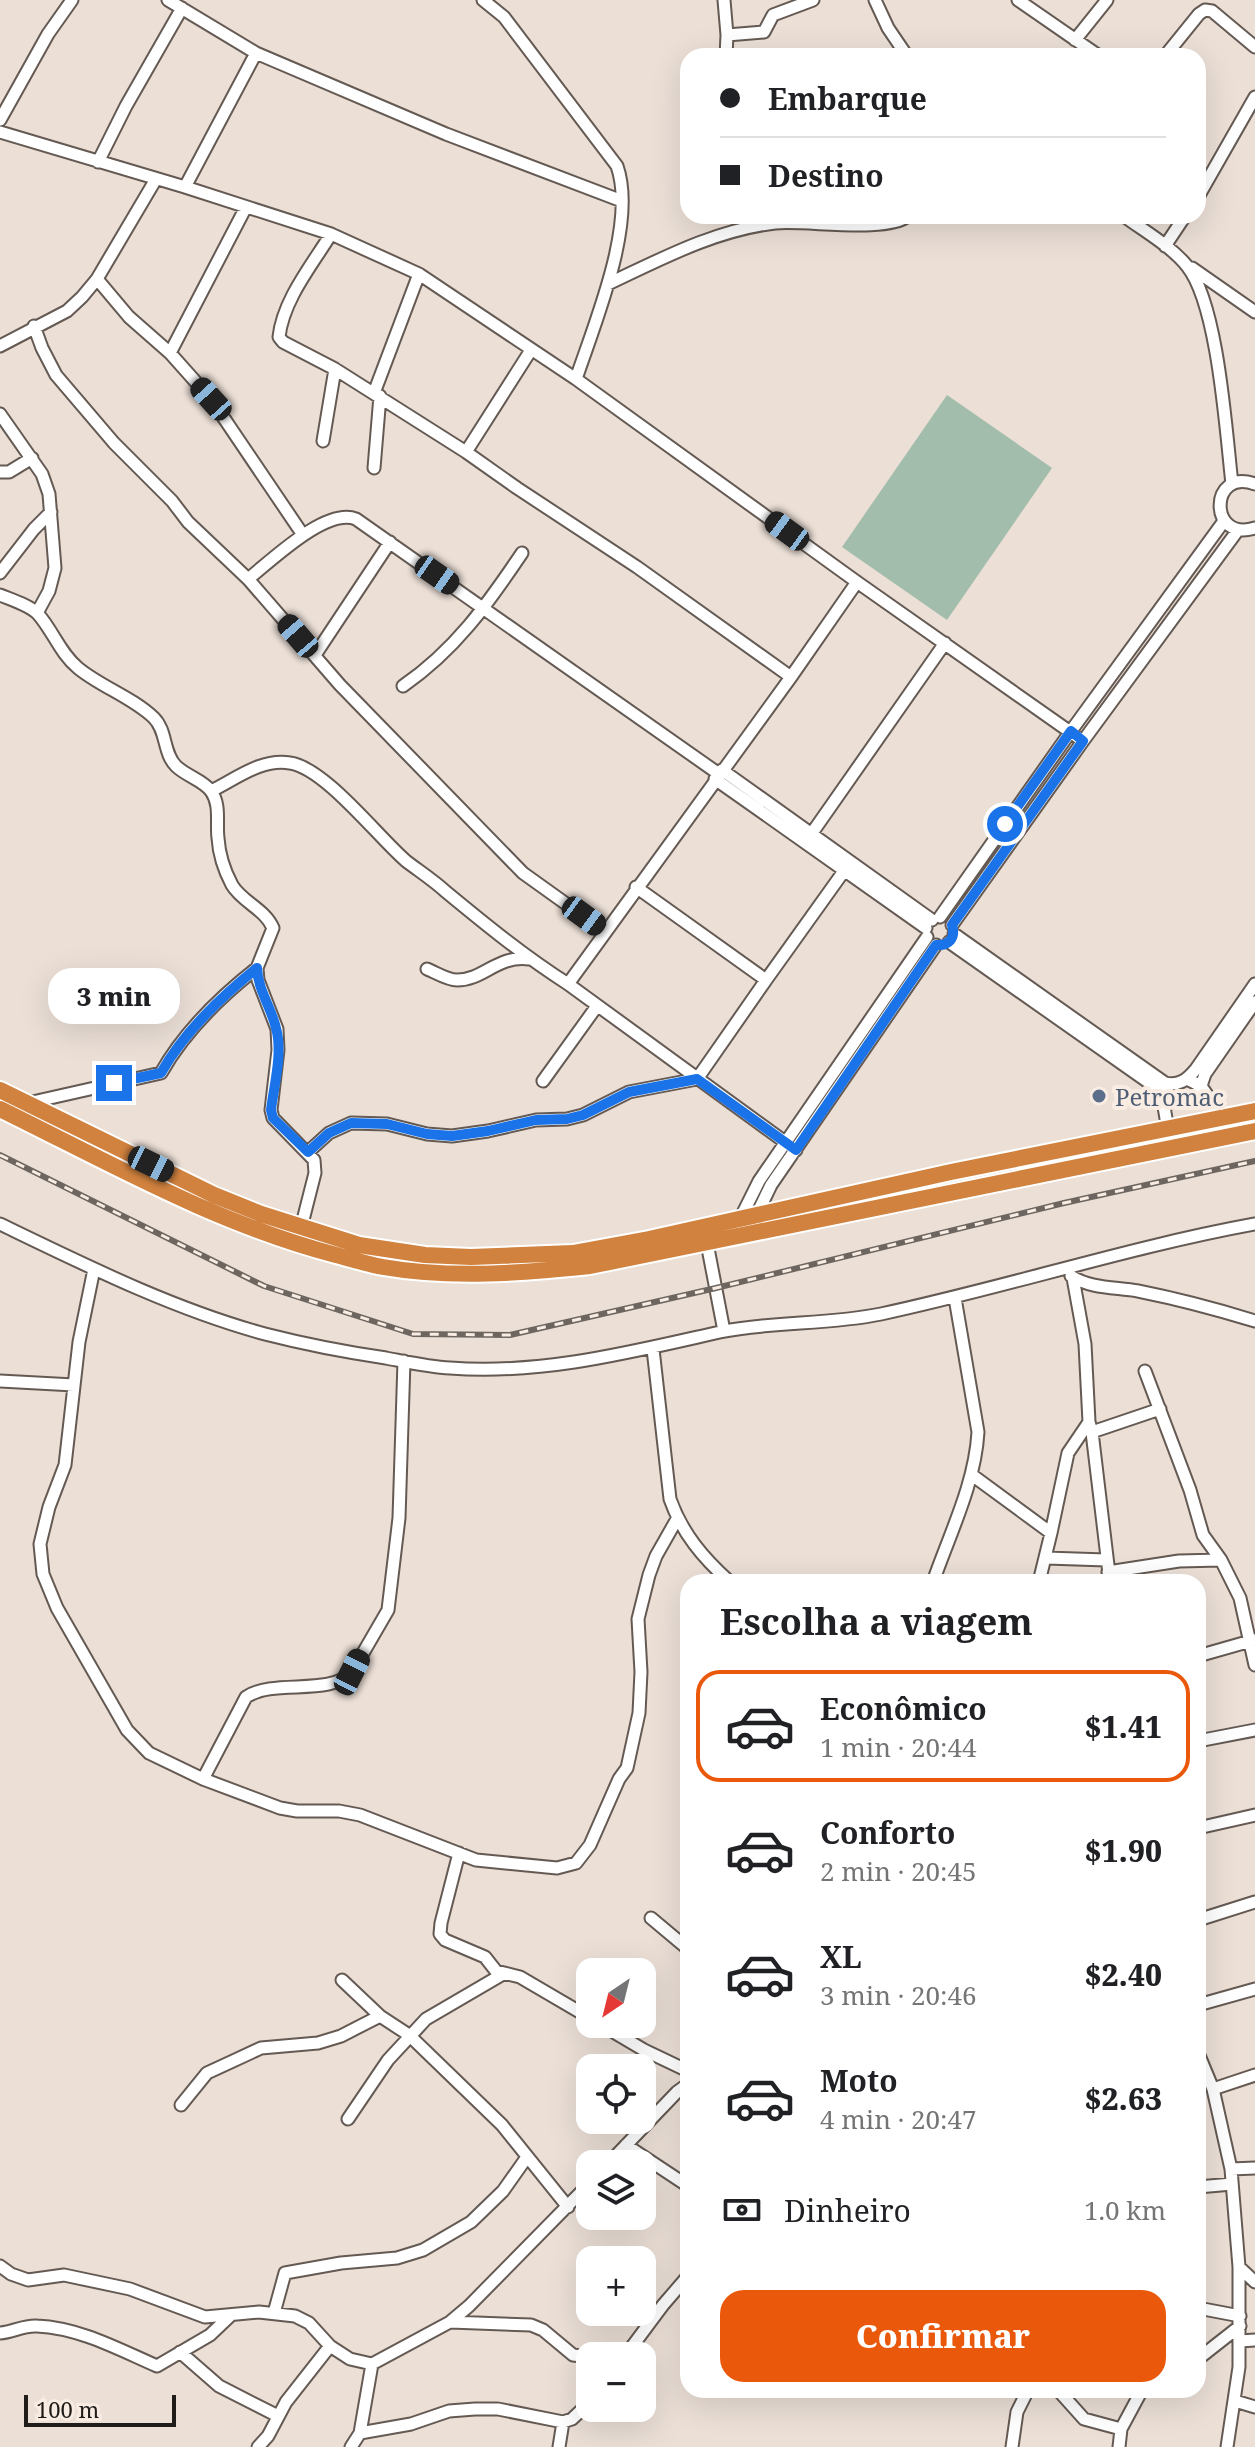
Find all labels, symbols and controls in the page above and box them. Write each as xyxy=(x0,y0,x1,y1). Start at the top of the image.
text: Embarque xyxy=(768,78,927,119)
text: Destino xyxy=(768,155,884,196)
car xyxy=(186,373,236,425)
car xyxy=(761,507,813,555)
car xyxy=(410,551,464,599)
car xyxy=(273,610,323,662)
route start xyxy=(987,806,1023,842)
car xyxy=(558,892,610,940)
callout: 3 min xyxy=(48,967,180,1023)
text: 3 min xyxy=(77,978,151,1014)
route end xyxy=(96,1065,132,1101)
place label: Petromac xyxy=(1115,1080,1224,1113)
marker: Petromac xyxy=(1090,1087,1108,1105)
car xyxy=(124,1143,178,1185)
text: Escolha a viagem xyxy=(720,1597,1033,1646)
car xyxy=(330,1645,374,1699)
text: Econômico xyxy=(820,1688,987,1729)
icon: car xyxy=(724,1690,796,1762)
text: $1.41 xyxy=(1085,1706,1162,1747)
text: 1 min · 20:44 xyxy=(820,1729,977,1765)
text: Conforto xyxy=(820,1812,955,1853)
icon: car xyxy=(724,1814,796,1886)
text: $1.90 xyxy=(1085,1830,1162,1871)
text: 2 min · 20:45 xyxy=(820,1853,977,1889)
text: XL xyxy=(820,1936,862,1977)
icon: car xyxy=(724,1938,796,2010)
text: $2.40 xyxy=(1085,1954,1162,1995)
north arrow xyxy=(576,1958,656,2038)
map controls xyxy=(576,1958,656,2422)
text: 3 min · 20:46 xyxy=(820,1977,977,2013)
button: locate xyxy=(576,2054,656,2134)
text: Moto xyxy=(820,2060,898,2101)
icon: car xyxy=(724,2062,796,2134)
text: $2.63 xyxy=(1085,2078,1162,2119)
text: 4 min · 20:47 xyxy=(820,2101,977,2137)
button: layers xyxy=(576,2150,656,2230)
icon: cash xyxy=(720,2188,764,2232)
text: Dinheiro xyxy=(784,2190,911,2231)
text: 1.0 km xyxy=(1084,2192,1166,2228)
button: + xyxy=(576,2246,656,2326)
button: Confirmar xyxy=(720,2290,1166,2382)
button: − xyxy=(576,2342,656,2422)
scale bar xyxy=(24,2391,176,2427)
text: 100 m xyxy=(36,2394,99,2424)

